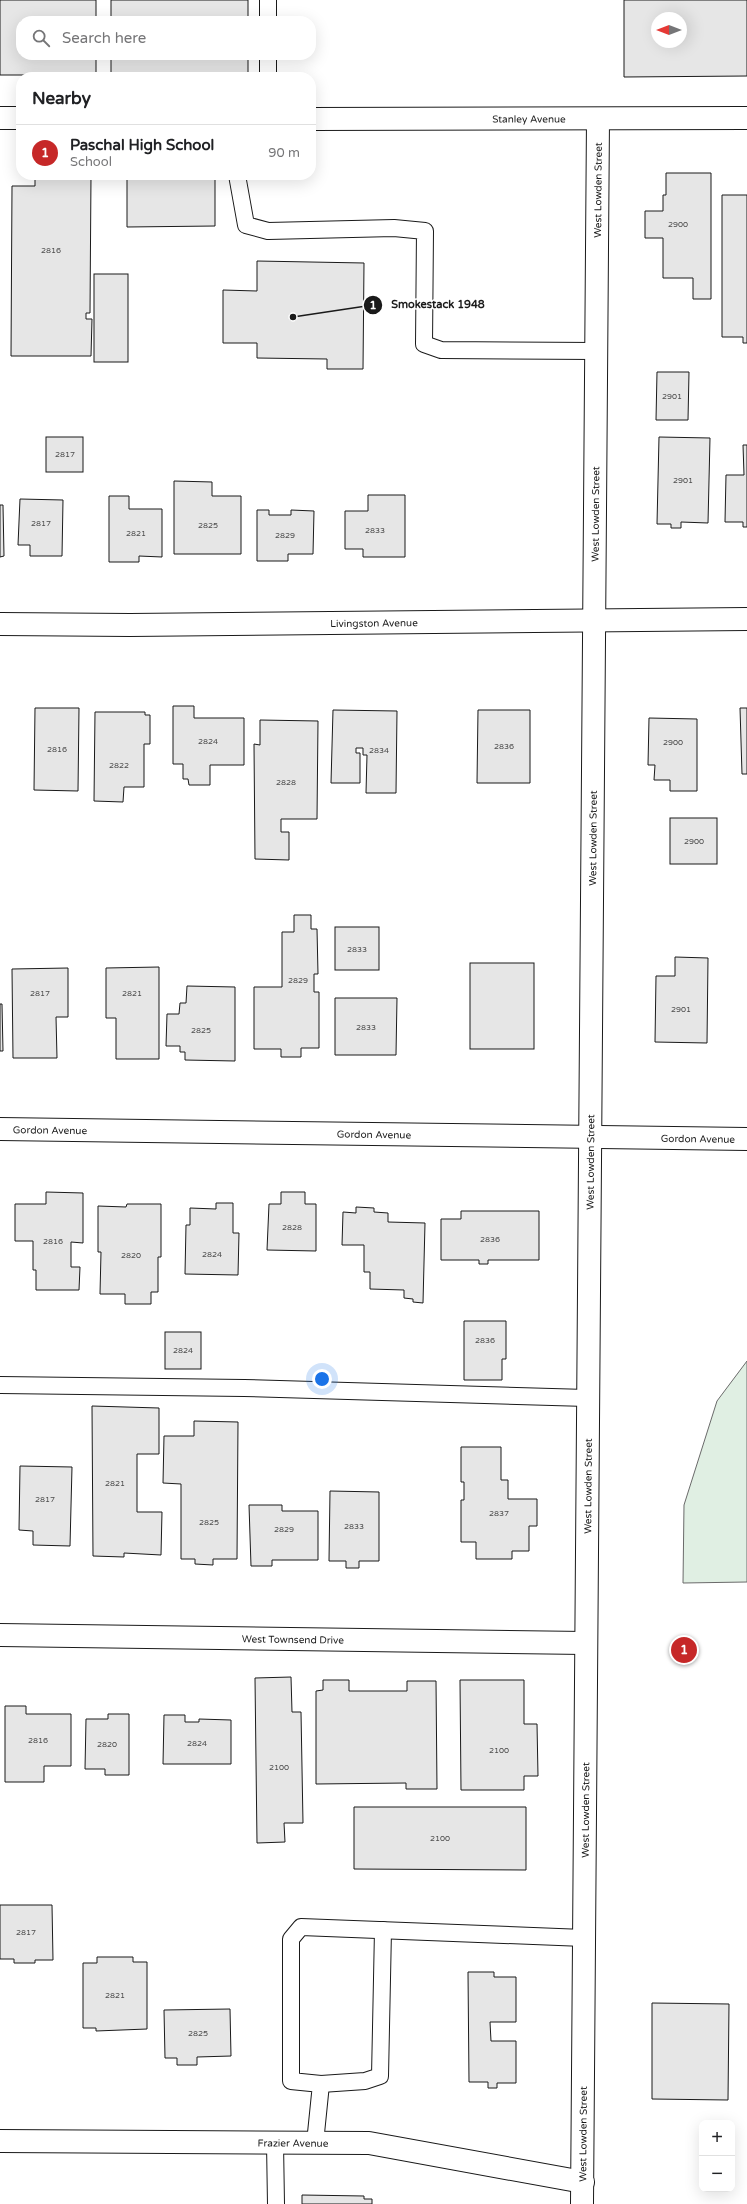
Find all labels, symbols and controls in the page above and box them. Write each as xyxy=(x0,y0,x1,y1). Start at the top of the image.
north arrow xyxy=(651,12,687,48)
search box xyxy=(16,16,316,60)
icon: search xyxy=(30,27,52,49)
text: Search here xyxy=(62,29,146,47)
text: Nearby xyxy=(32,88,91,109)
street label: Stanley Avenue xyxy=(492,113,566,126)
text: Paschal High School xyxy=(70,136,214,154)
street label: West Lowden Street xyxy=(592,142,605,238)
text: 1 xyxy=(41,145,49,161)
text: 90 m xyxy=(268,145,300,161)
text: School xyxy=(70,154,112,170)
house number: 2900 xyxy=(668,220,688,229)
house number: 2816 xyxy=(41,246,61,255)
callout: Smokestack 1948 xyxy=(363,293,492,316)
text: 1 xyxy=(369,298,377,312)
text: Smokestack 1948 xyxy=(391,298,485,311)
house number: 2901 xyxy=(662,392,682,401)
house number: 2817 xyxy=(55,450,75,459)
street label: West Lowden Street xyxy=(590,466,602,562)
house number: 2901 xyxy=(673,476,693,485)
house number: 2817 xyxy=(31,519,51,528)
house number: 2825 xyxy=(198,521,218,530)
house number: 2833 xyxy=(365,526,385,535)
house number: 2821 xyxy=(126,529,146,538)
house number: 2829 xyxy=(275,531,295,540)
street label: Livingston Avenue xyxy=(330,617,418,630)
house number: 2824 xyxy=(198,737,218,746)
house number: 2900 xyxy=(663,738,683,747)
house number: 2836 xyxy=(494,742,514,751)
house number: 2816 xyxy=(47,745,67,754)
house number: 2834 xyxy=(369,746,389,755)
house number: 2822 xyxy=(109,761,129,770)
house number: 2828 xyxy=(276,778,296,787)
street label: West Lowden Street xyxy=(587,790,600,886)
house number: 2900 xyxy=(684,837,704,846)
house number: 2833 xyxy=(347,945,367,954)
house number: 2829 xyxy=(288,976,308,985)
house number: 2817 xyxy=(30,989,50,998)
house number: 2821 xyxy=(122,989,142,998)
house number: 2901 xyxy=(671,1005,691,1014)
house number: 2833 xyxy=(356,1023,376,1032)
house number: 2825 xyxy=(191,1026,211,1035)
street label: West Lowden Street xyxy=(585,1114,597,1210)
street label: Gordon Avenue xyxy=(13,1124,88,1137)
street label: Gordon Avenue xyxy=(337,1129,412,1142)
street label: Gordon Avenue xyxy=(661,1133,735,1146)
house number: 2828 xyxy=(282,1223,302,1232)
house number: 2836 xyxy=(480,1235,500,1244)
house number: 2816 xyxy=(43,1237,63,1246)
house number: 2824 xyxy=(202,1250,222,1259)
house number: 2820 xyxy=(121,1251,141,1260)
house number: 2836 xyxy=(475,1336,495,1345)
house number: 2824 xyxy=(173,1346,193,1355)
your location xyxy=(312,1369,332,1389)
street label: West Lowden Street xyxy=(582,1438,595,1534)
house number: 2821 xyxy=(105,1479,125,1488)
house number: 2817 xyxy=(35,1495,55,1504)
house number: 2837 xyxy=(489,1509,509,1518)
house number: 2825 xyxy=(199,1518,219,1527)
house number: 2833 xyxy=(344,1522,364,1531)
house number: 2829 xyxy=(274,1525,294,1534)
street label: West Townsend Drive xyxy=(242,1633,344,1647)
pin: 1 xyxy=(671,1635,697,1665)
house number: 2816 xyxy=(28,1736,48,1745)
house number: 2824 xyxy=(187,1739,207,1748)
house number: 2820 xyxy=(97,1740,117,1749)
house number: 2100 xyxy=(489,1746,509,1755)
street label: West Lowden Street xyxy=(580,1762,592,1858)
house number: 2100 xyxy=(269,1763,289,1772)
house number: 2100 xyxy=(430,1834,450,1843)
house number: 2817 xyxy=(16,1928,36,1937)
house number: 2821 xyxy=(105,1991,125,2000)
house number: 2825 xyxy=(188,2029,208,2038)
street label: West Lowden Street xyxy=(577,2086,590,2182)
map controls xyxy=(699,2120,735,2192)
button: + xyxy=(699,2120,735,2156)
street label: Frazier Avenue xyxy=(258,2137,329,2150)
button: − xyxy=(699,2156,735,2192)

